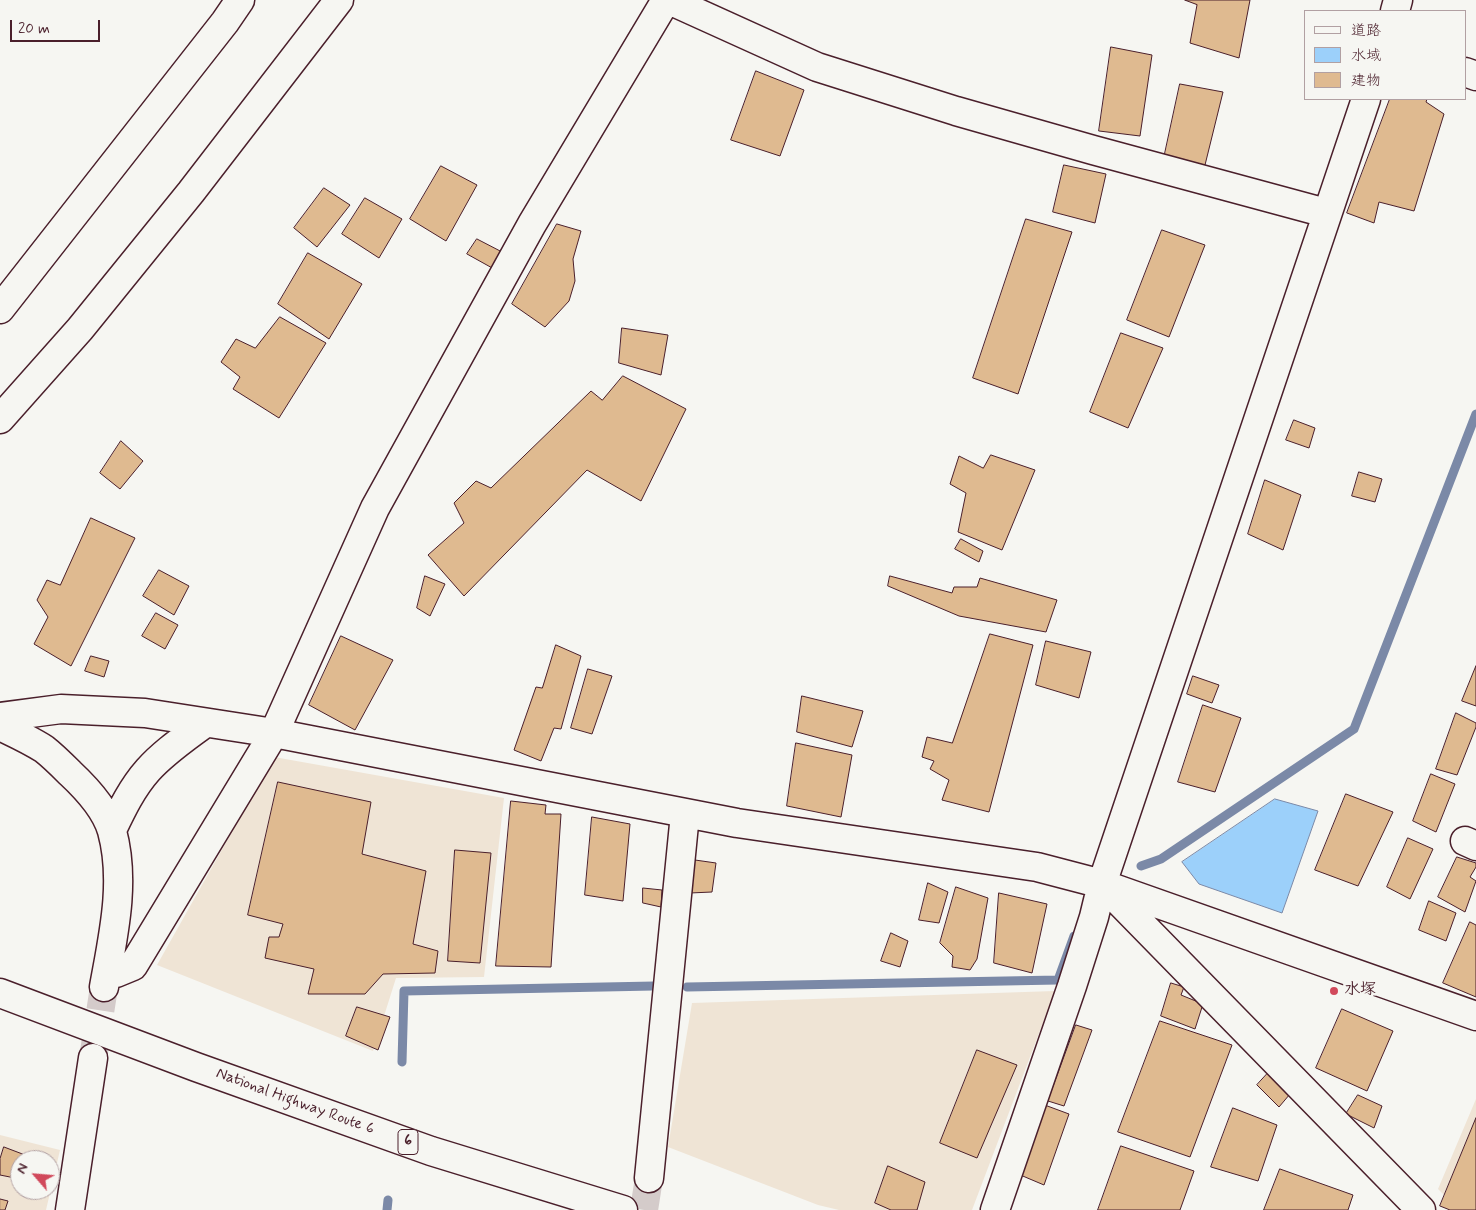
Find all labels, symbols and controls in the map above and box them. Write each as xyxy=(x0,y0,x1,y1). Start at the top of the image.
scale bar xyxy=(12,10,102,42)
legend xyxy=(1304,10,1466,100)
text: 20 m xyxy=(18,19,50,39)
text: 道路 xyxy=(1351,21,1381,41)
text: 水域 xyxy=(1351,46,1381,66)
text: 建物 xyxy=(1351,71,1381,91)
place label: 水塚 xyxy=(1344,981,1376,1001)
marker: 水塚 xyxy=(1328,985,1340,997)
street label: National Highway Route 6 xyxy=(213,1064,377,1140)
road number: 6 xyxy=(398,1130,418,1154)
north arrow xyxy=(10,1150,60,1200)
text: N xyxy=(12,1160,33,1177)

